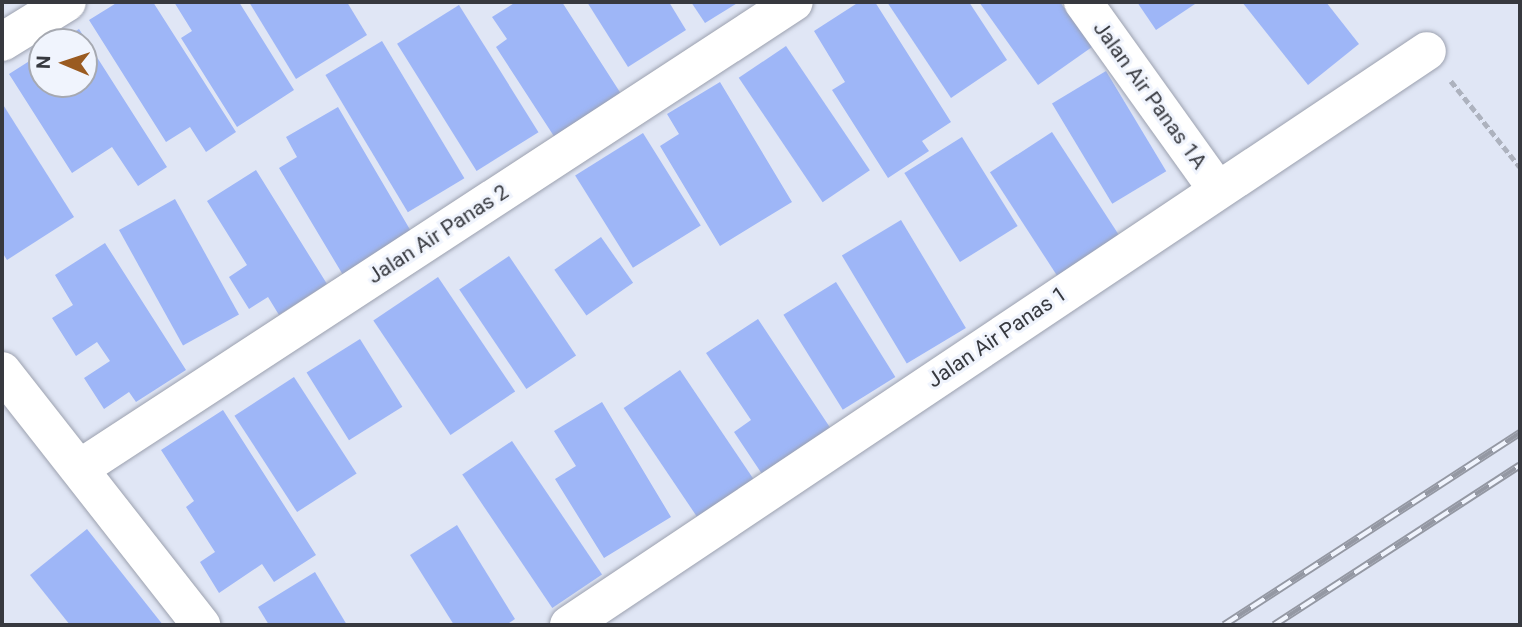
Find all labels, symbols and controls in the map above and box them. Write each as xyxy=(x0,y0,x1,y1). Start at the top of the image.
street label: Jalan Air Panas 1A xyxy=(1088,16,1212,174)
north arrow xyxy=(28,28,98,98)
text: N xyxy=(32,55,55,69)
street label: Jalan Air Panas 2 xyxy=(363,179,513,289)
street label: Jalan Air Panas 1 xyxy=(922,281,1072,393)

